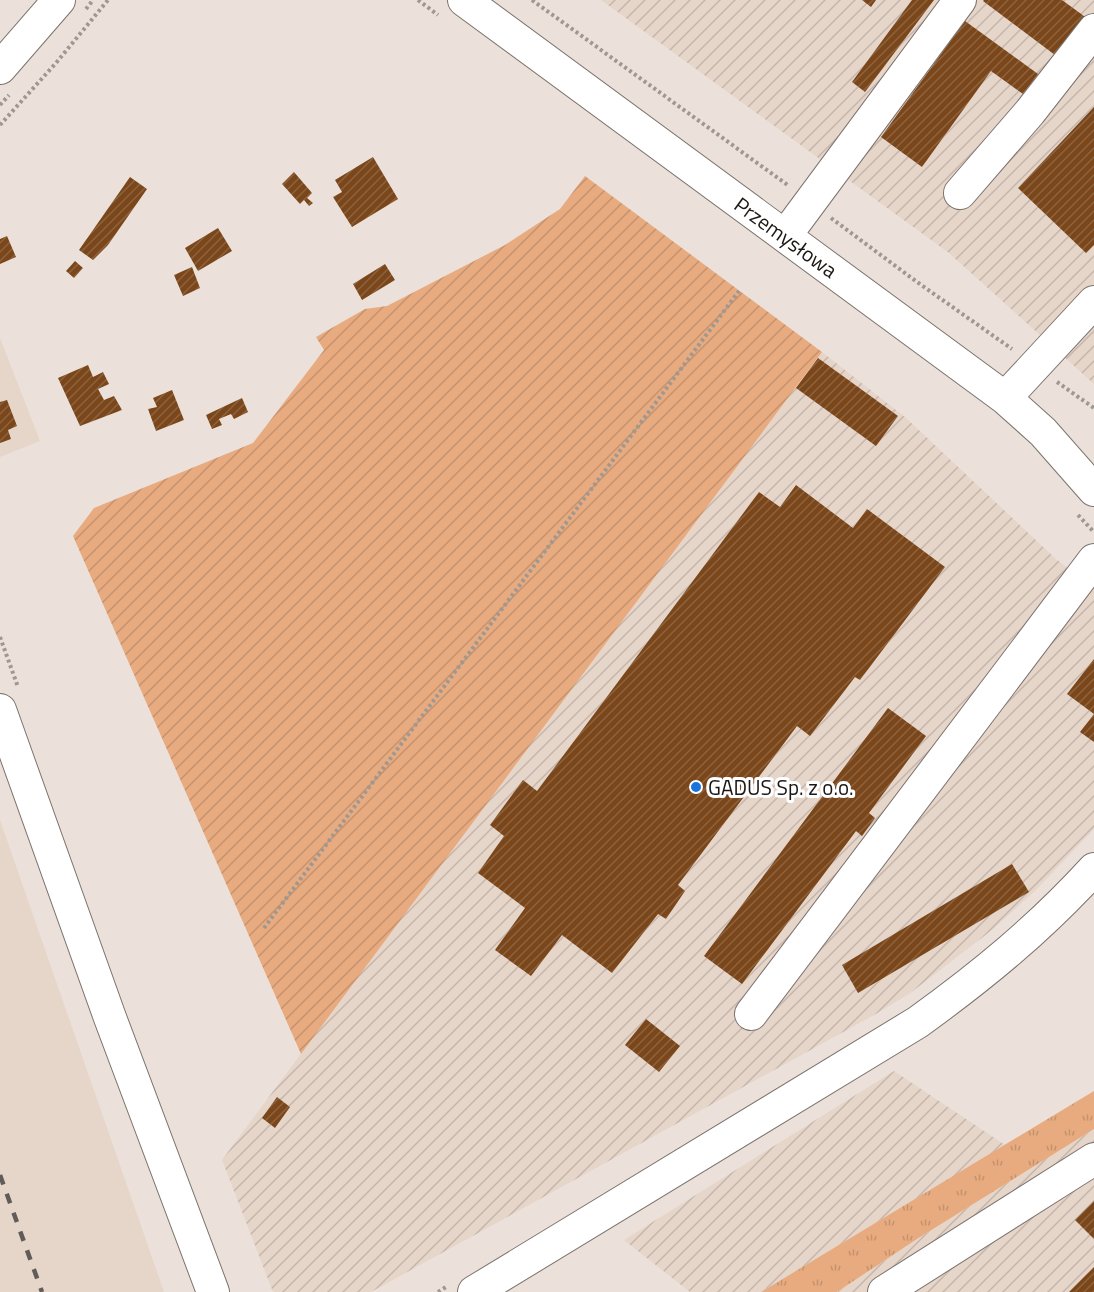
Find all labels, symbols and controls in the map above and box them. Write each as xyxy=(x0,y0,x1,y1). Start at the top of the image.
street label: Przemysłowa xyxy=(728,189,845,286)
place label: GADUS Sp. z o.o. xyxy=(708,771,854,803)
marker: GADUS Sp. z o.o. xyxy=(689,780,703,794)

